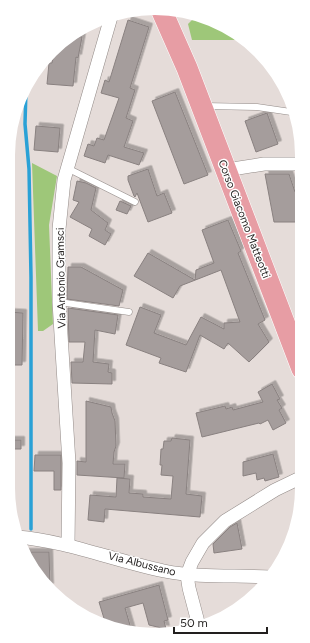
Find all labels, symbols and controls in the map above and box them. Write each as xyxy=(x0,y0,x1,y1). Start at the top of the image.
street label: Corso Giacomo Matteotti xyxy=(215,158,273,280)
street label: Via Antonio Gramsci xyxy=(54,227,68,329)
street label: Via Albussano xyxy=(107,549,177,579)
scale bar xyxy=(174,609,267,635)
text: 50 m xyxy=(180,616,208,630)

